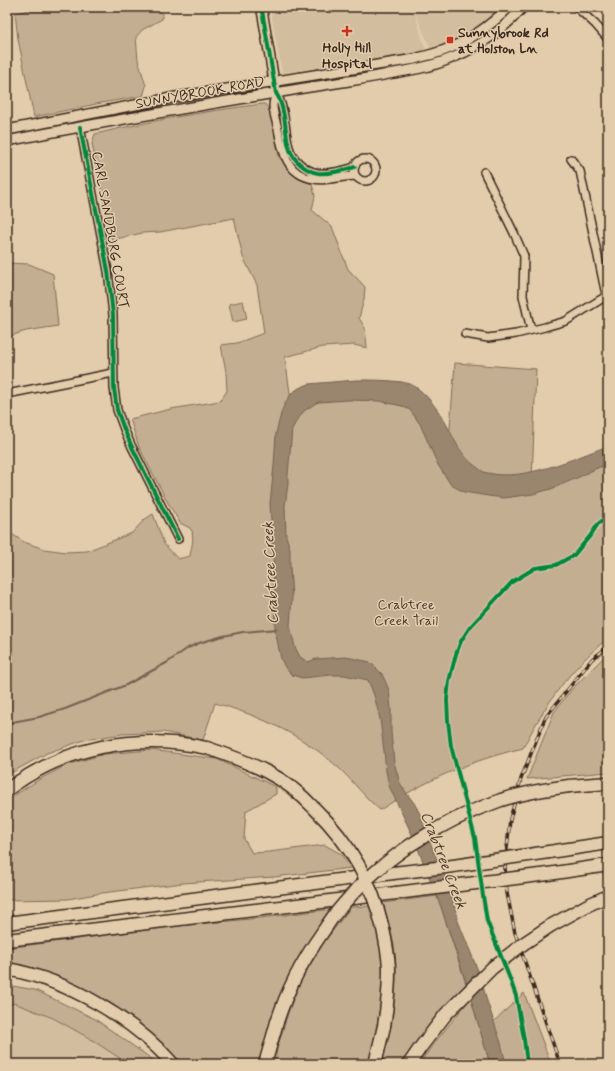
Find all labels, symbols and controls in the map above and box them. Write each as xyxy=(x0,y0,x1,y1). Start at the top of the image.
place label: Sunnybrook Rd at Holston Ln xyxy=(458,24,549,58)
marker: Holly Hill Hospital xyxy=(341,25,353,37)
marker: Sunnybrook Rd at Holston Ln xyxy=(445,35,455,45)
place label: Holly Hill Hospital xyxy=(322,39,373,73)
street label: SUNNYBROOK ROAD xyxy=(134,73,266,113)
street label: CARL SANDBURG COURT xyxy=(87,150,133,310)
water label: Crabtree Creek xyxy=(258,521,284,625)
park label: Crabtree Creek Trail xyxy=(374,596,438,630)
water label: Crabtree Creek xyxy=(415,809,471,912)

